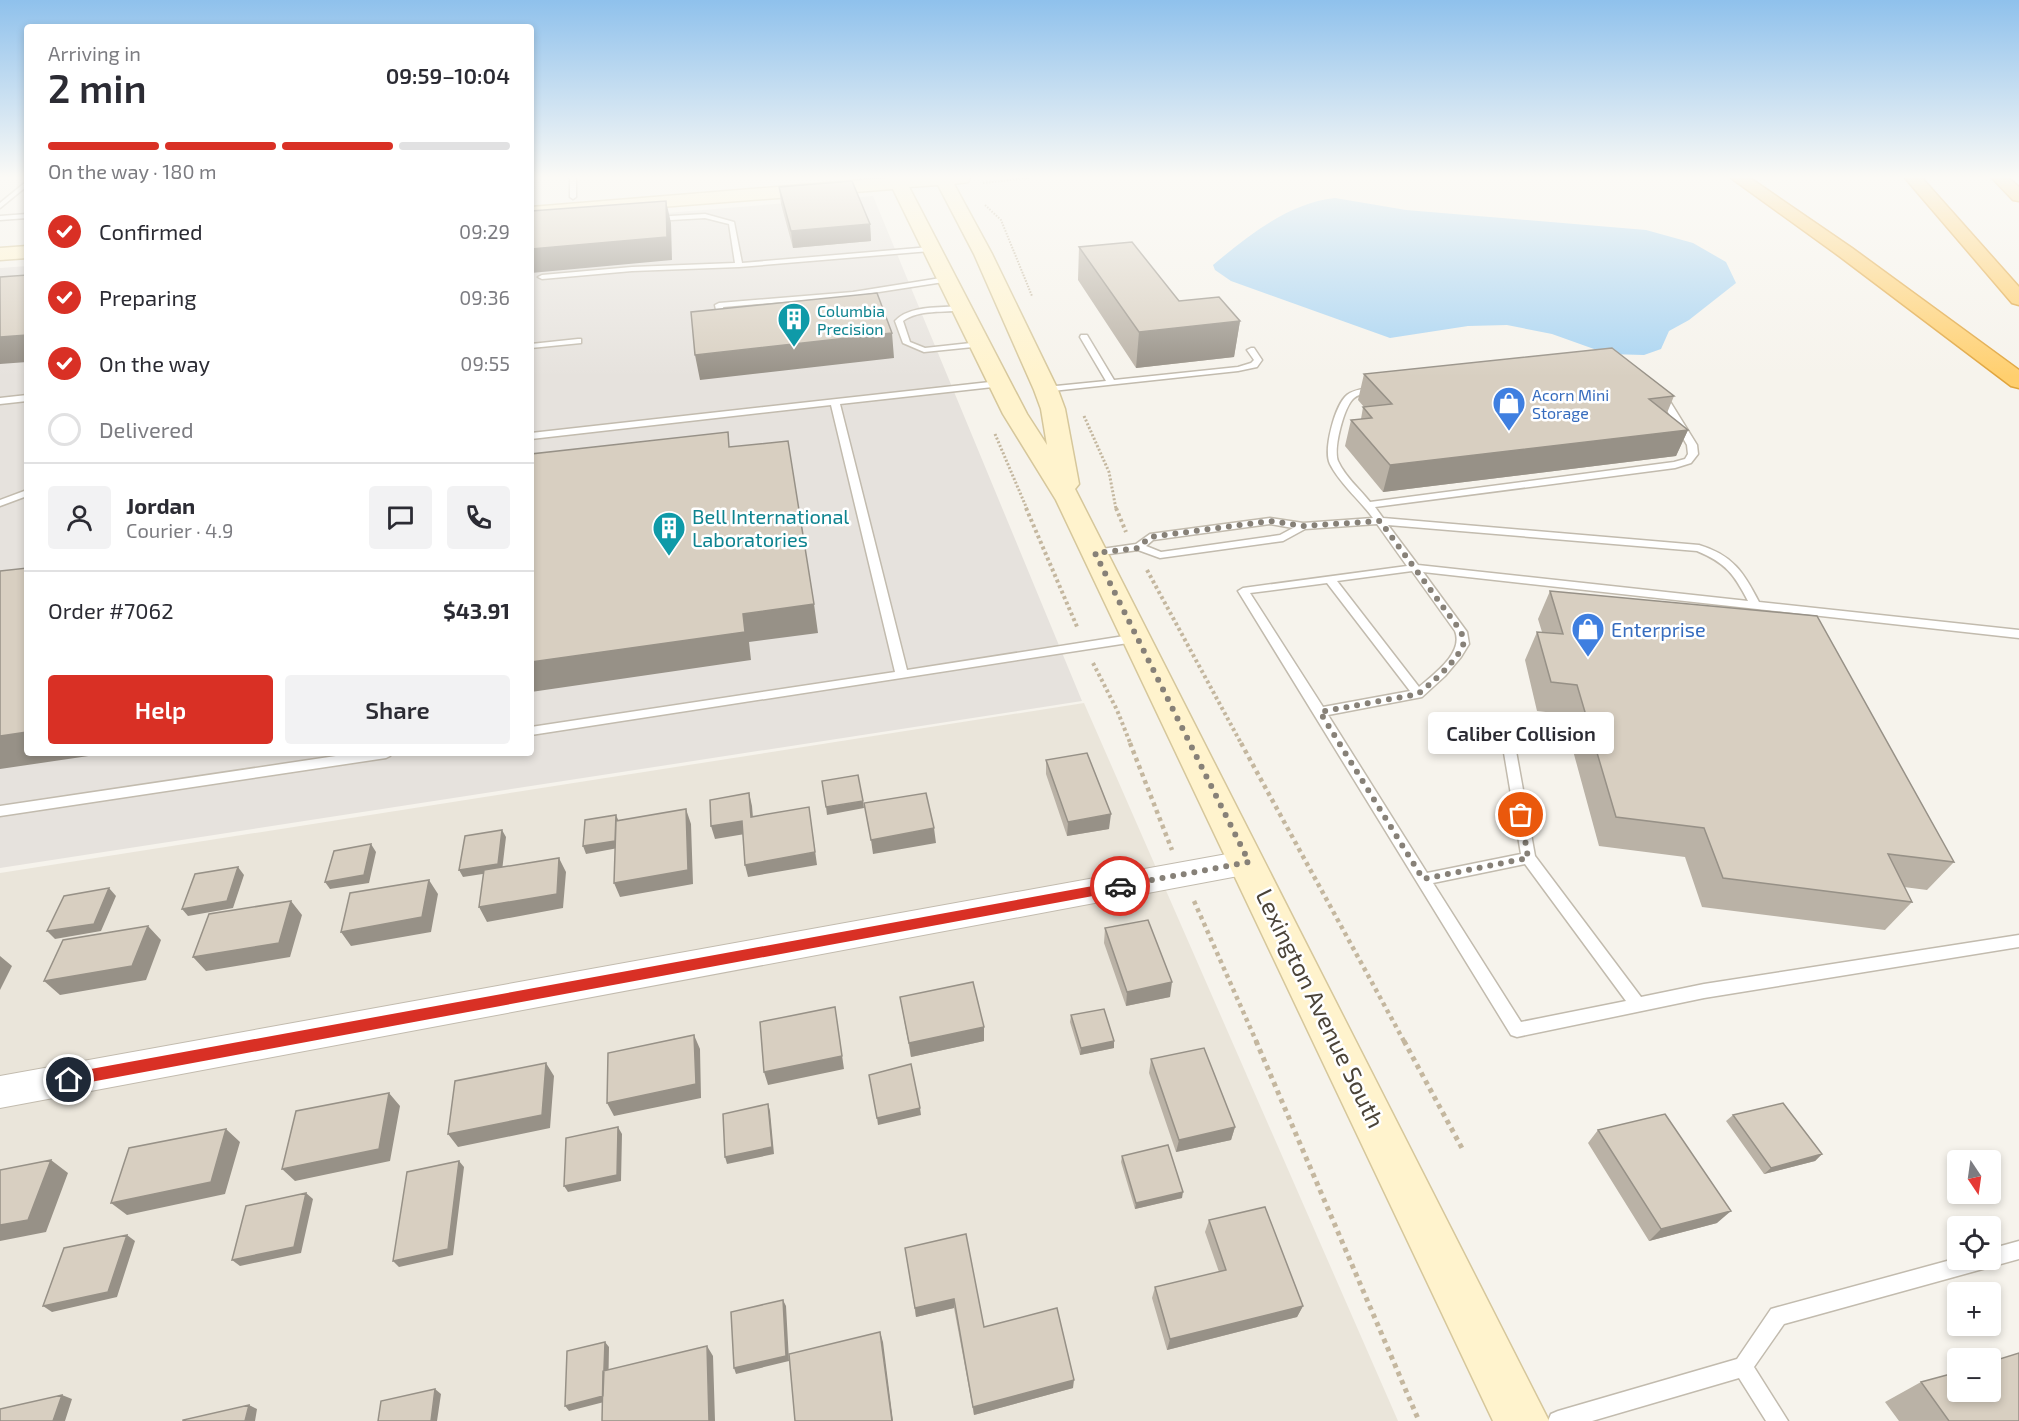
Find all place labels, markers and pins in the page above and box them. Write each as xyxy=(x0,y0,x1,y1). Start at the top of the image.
building icon: Columbia Precision xyxy=(776,301,812,348)
place label: Columbia Precision xyxy=(817,301,885,338)
shop icon: Acorn Mini Storage xyxy=(1491,385,1527,432)
place label: Acorn Mini Storage xyxy=(1532,385,1609,422)
place label: Bell International Laboratories xyxy=(692,504,849,551)
building icon: Bell International Laboratories xyxy=(651,510,687,557)
shop icon: Enterprise xyxy=(1570,611,1606,658)
place label: Enterprise xyxy=(1611,617,1706,641)
callout: Caliber Collision xyxy=(1428,713,1614,755)
pin xyxy=(1495,789,1546,840)
pin xyxy=(43,1054,94,1105)

